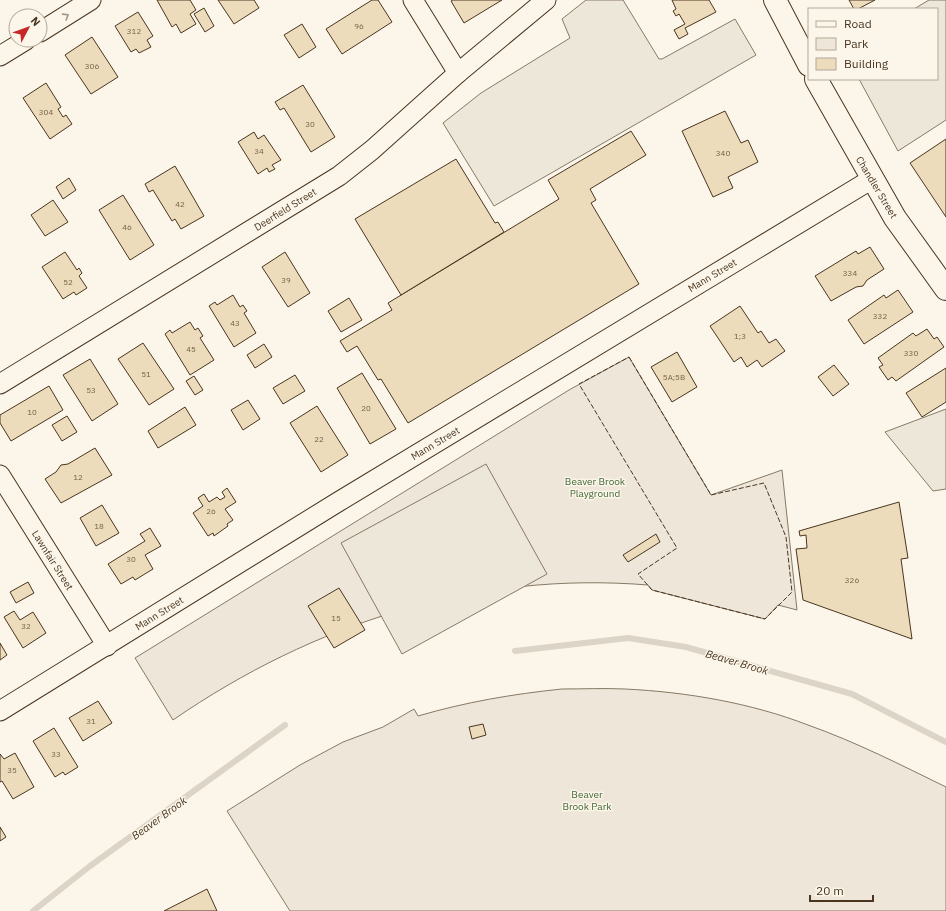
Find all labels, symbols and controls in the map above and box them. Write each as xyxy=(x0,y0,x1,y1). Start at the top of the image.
north arrow xyxy=(8,8,48,48)
legend xyxy=(808,8,938,80)
one-way arrow xyxy=(61,13,68,20)
text: N xyxy=(28,14,43,29)
text: Road xyxy=(844,16,872,31)
house number: 96 xyxy=(354,21,364,31)
house number: 312 xyxy=(127,26,141,36)
text: Park xyxy=(844,36,869,51)
text: Building xyxy=(844,56,889,71)
house number: 306 xyxy=(85,61,99,71)
house number: 304 xyxy=(39,107,53,117)
house number: 30 xyxy=(305,119,315,129)
house number: 34 xyxy=(254,146,264,156)
house number: 340 xyxy=(716,148,730,158)
street label: Chandler Street xyxy=(853,154,901,221)
street label: Deerfield Street xyxy=(252,185,319,234)
house number: 42 xyxy=(175,199,185,209)
house number: 46 xyxy=(122,222,132,232)
street label: Mann Street xyxy=(685,256,739,295)
house number: 334 xyxy=(843,268,857,278)
house number: 39 xyxy=(281,275,291,285)
house number: 52 xyxy=(63,277,73,287)
house number: 332 xyxy=(873,311,887,321)
house number: 43 xyxy=(230,318,240,328)
house number: 1;3 xyxy=(734,331,746,341)
house number: 45 xyxy=(186,344,196,354)
house number: 330 xyxy=(904,348,918,358)
house number: 51 xyxy=(141,369,151,379)
house number: 5A;5B xyxy=(663,372,685,382)
house number: 53 xyxy=(86,385,96,395)
house number: 20 xyxy=(361,403,371,413)
house number: 10 xyxy=(27,407,37,417)
street label: Mann Street xyxy=(408,424,462,463)
house number: 22 xyxy=(314,434,324,444)
house number: 12 xyxy=(73,472,83,482)
park label: Beaver Brook Playground xyxy=(565,475,626,500)
house number: 26 xyxy=(206,506,216,516)
house number: 18 xyxy=(94,521,104,531)
street label: Lawnfair Street xyxy=(29,528,76,593)
house number: 30 xyxy=(126,554,136,564)
house number: 326 xyxy=(845,575,859,585)
street label: Mann Street xyxy=(133,593,186,633)
house number: 15 xyxy=(331,613,341,623)
house number: 32 xyxy=(21,621,31,631)
water label: Beaver Brook xyxy=(704,646,770,678)
house number: 31 xyxy=(86,716,96,726)
house number: 33 xyxy=(51,749,61,759)
house number: 35 xyxy=(7,765,17,775)
park label: Beaver Brook Park xyxy=(562,788,612,813)
water label: Beaver Brook xyxy=(129,793,190,843)
scale bar xyxy=(810,877,873,903)
text: 20 m xyxy=(816,883,844,898)

